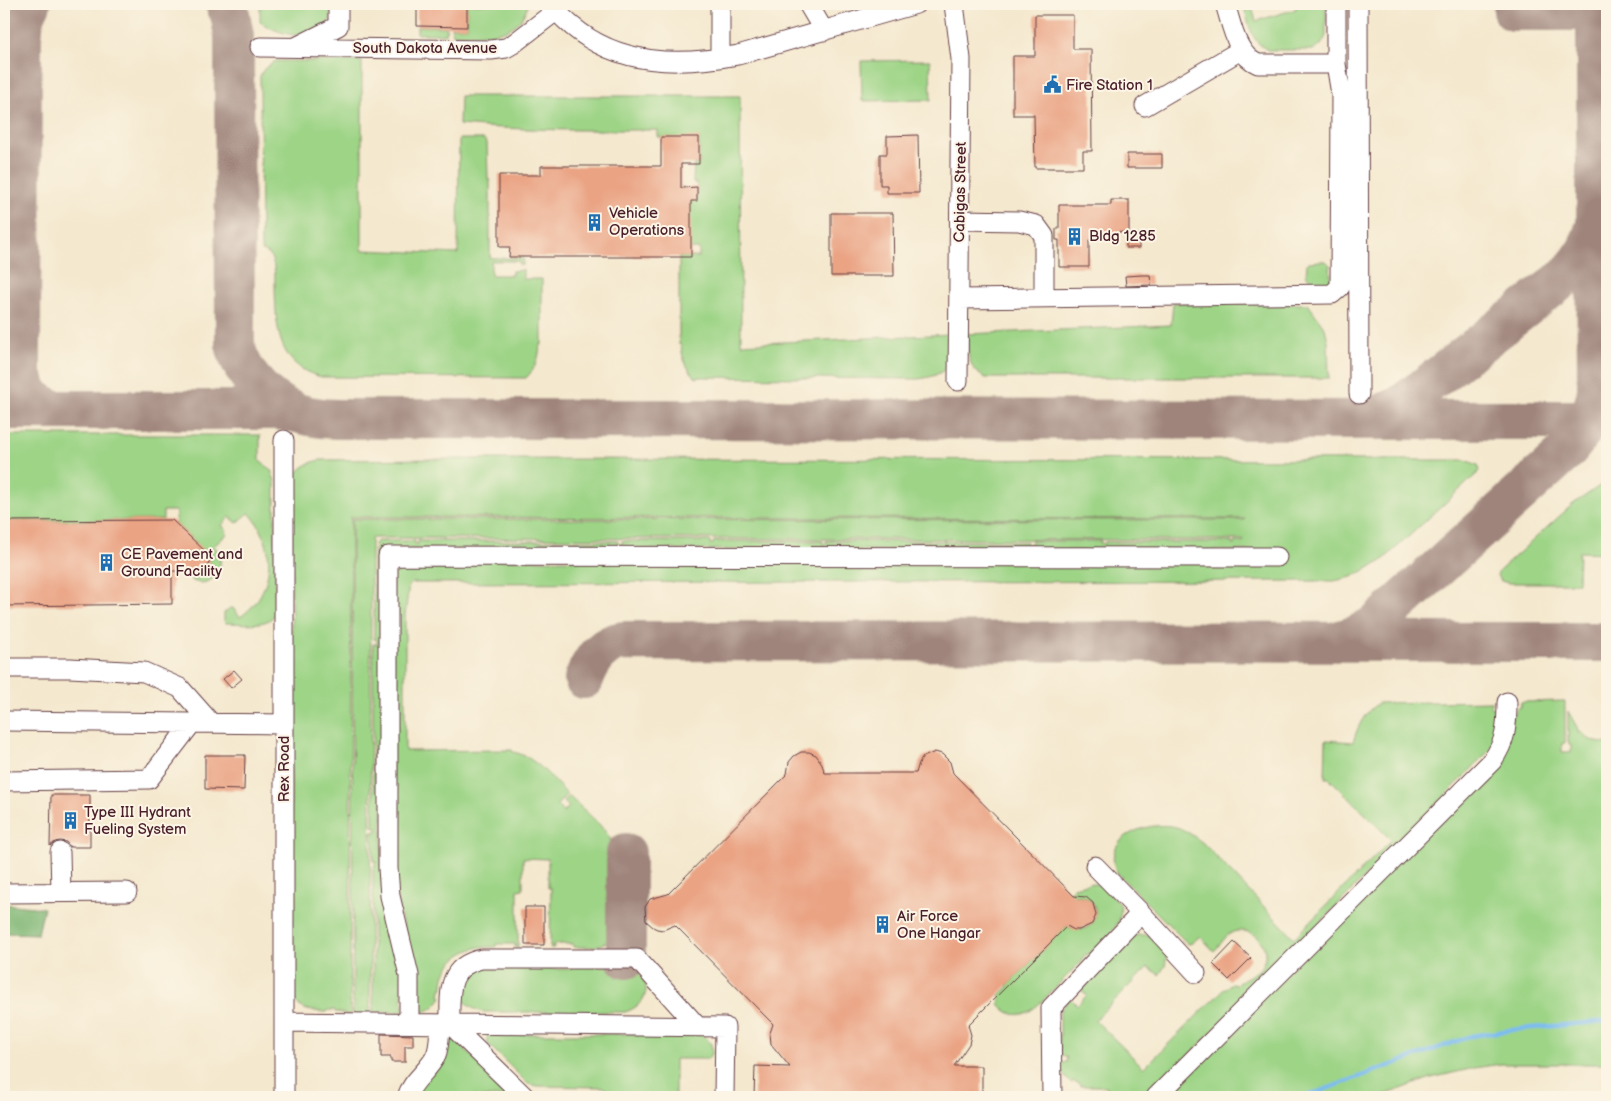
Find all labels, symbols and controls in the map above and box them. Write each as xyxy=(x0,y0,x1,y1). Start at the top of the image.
street label: South Dakota Avenue xyxy=(353,39,497,58)
public building icon: Fire Station 1 xyxy=(1042,75,1062,95)
place label: Fire Station 1 xyxy=(1066,76,1153,95)
street label: Cabigas Street xyxy=(950,141,971,242)
place label: Vehicle Operations xyxy=(609,204,685,240)
building icon: Vehicle Operations xyxy=(585,212,605,232)
building icon: Bldg 1285 xyxy=(1065,226,1085,246)
place label: Bldg 1285 xyxy=(1089,227,1156,246)
place label: CE Pavement and Ground Facility xyxy=(121,545,243,581)
building icon: CE Pavement and Ground Facility xyxy=(97,553,117,573)
street label: Rex Road xyxy=(275,736,294,802)
place label: Type III Hydrant Fueling System xyxy=(84,803,191,839)
building icon: Type III Hydrant Fueling System xyxy=(60,811,80,831)
place label: Air Force One Hangar xyxy=(897,907,981,943)
building icon: Air Force One Hangar xyxy=(873,915,893,935)

